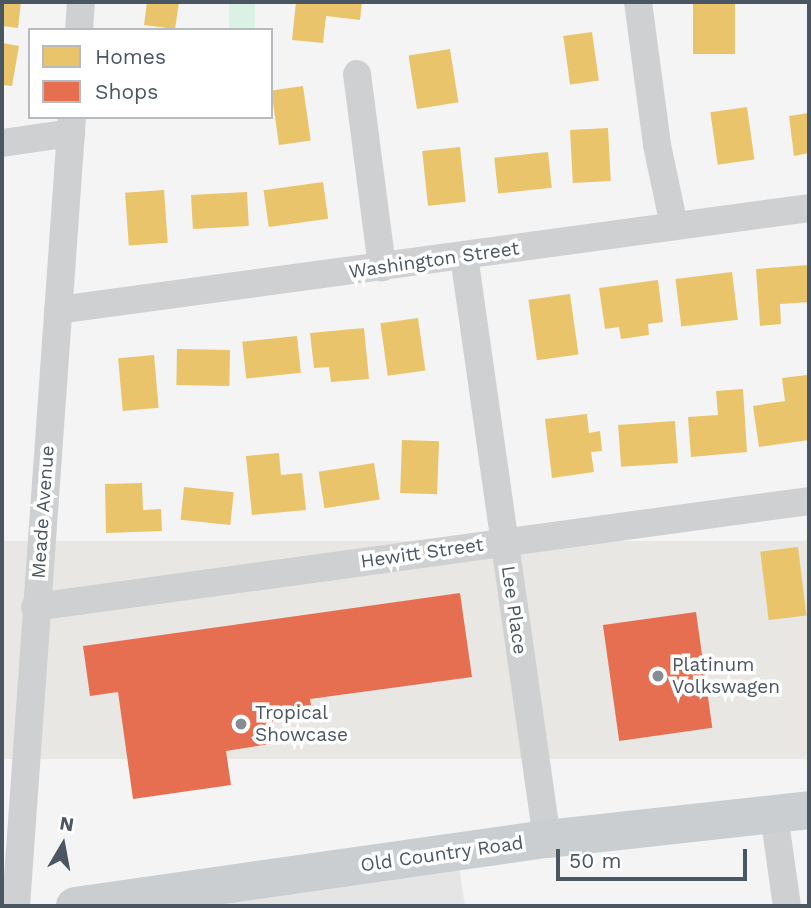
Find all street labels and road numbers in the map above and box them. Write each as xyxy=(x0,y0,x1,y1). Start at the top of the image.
street label: Washington Street xyxy=(347,237,521,283)
street label: Meade Avenue xyxy=(27,444,59,580)
street label: Hewitt Street xyxy=(359,533,485,573)
street label: Lee Place xyxy=(497,564,531,656)
street label: Old Country Road xyxy=(359,831,525,877)

